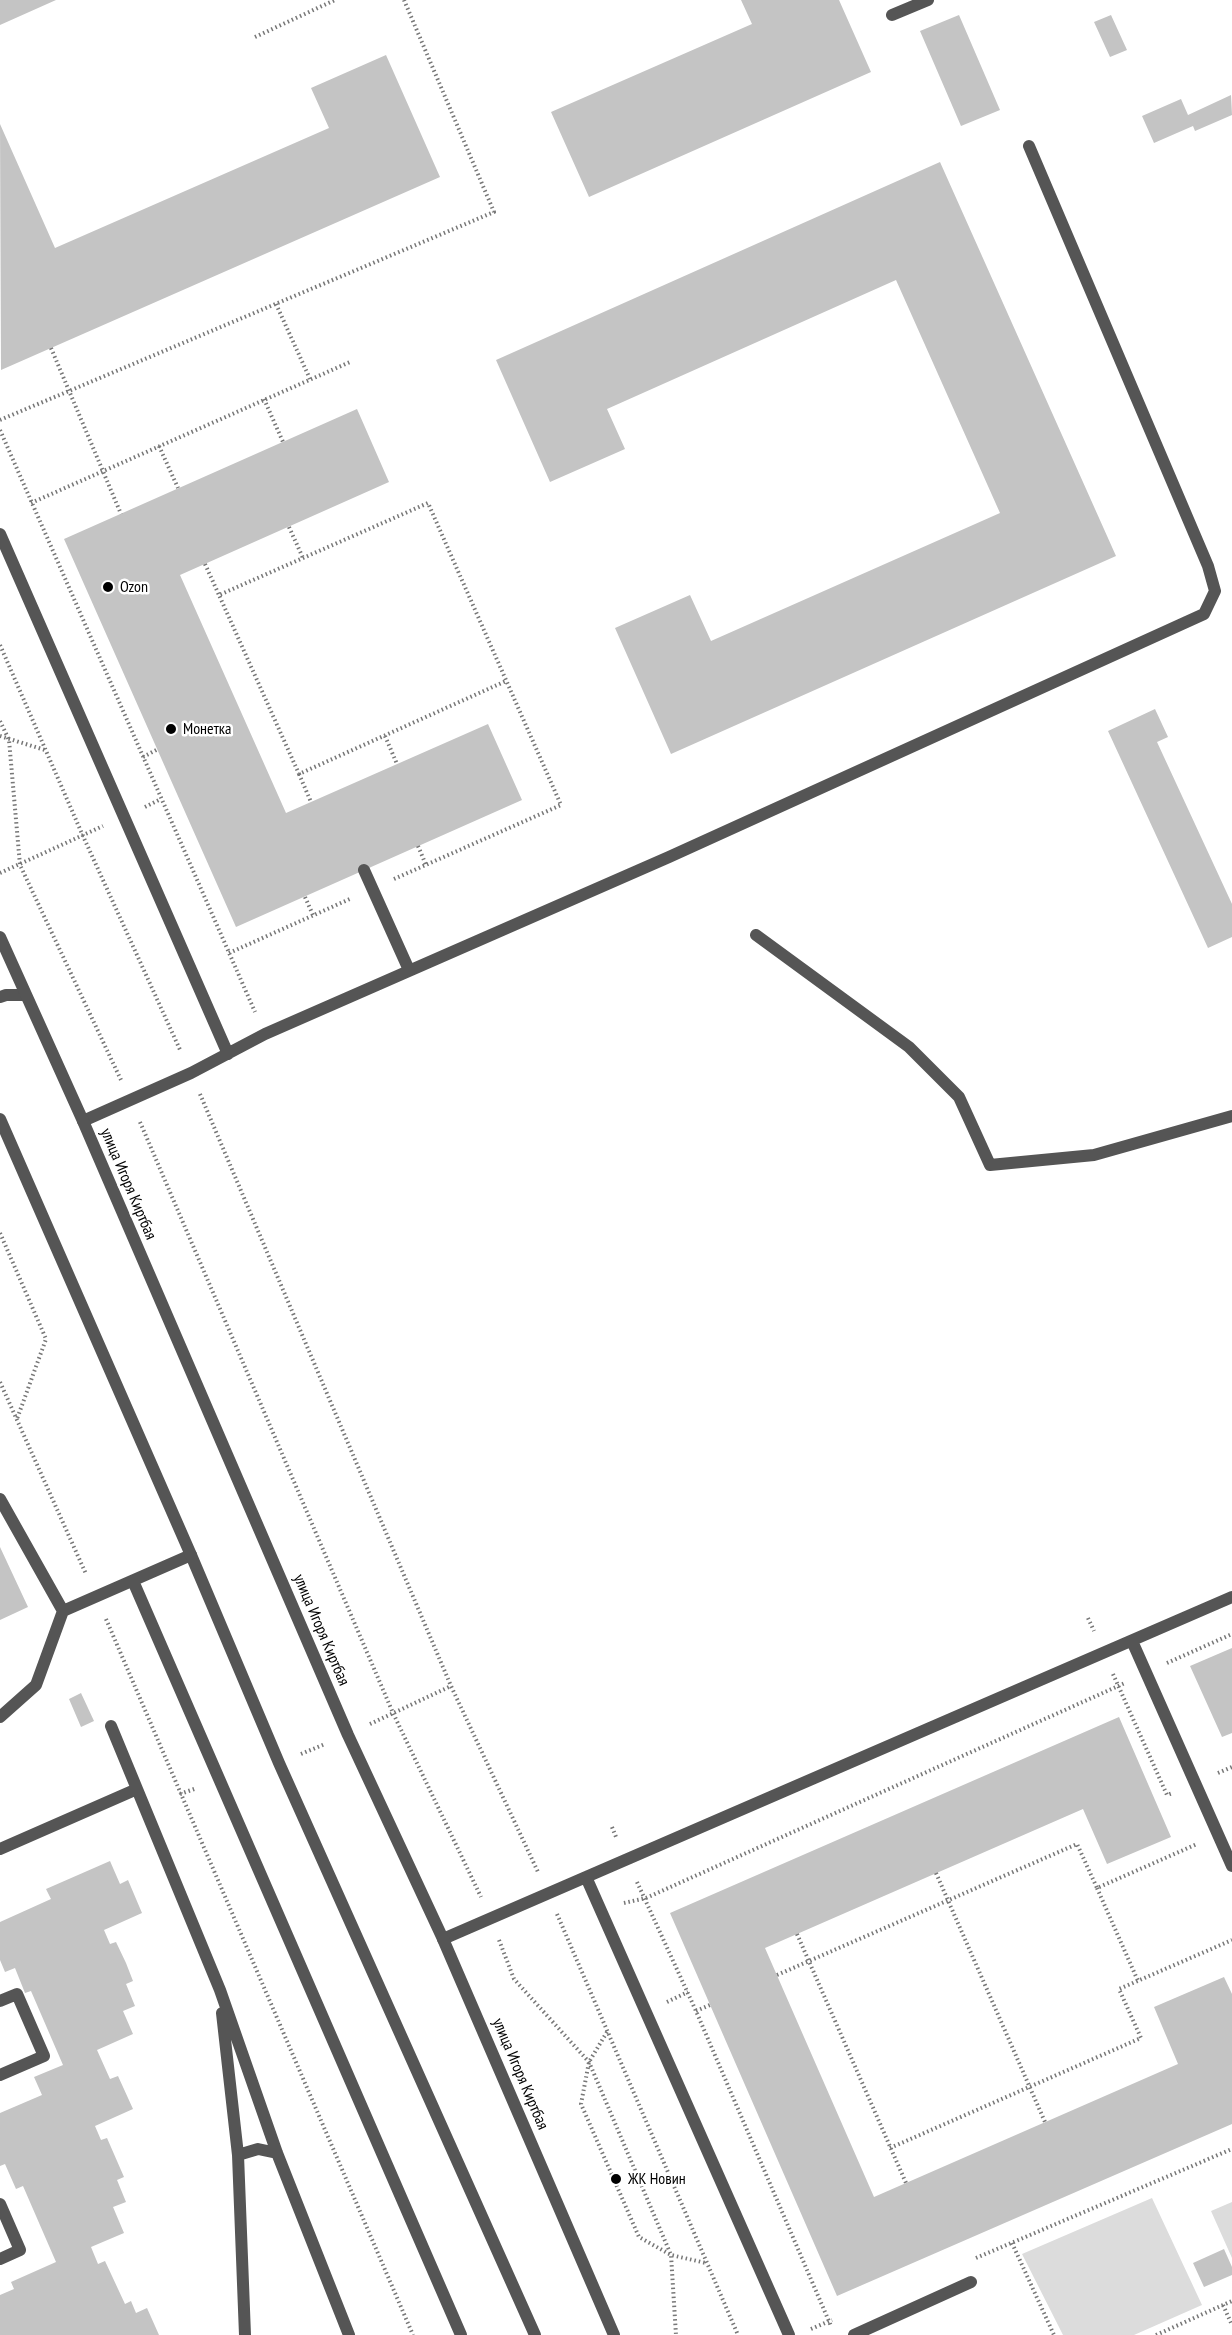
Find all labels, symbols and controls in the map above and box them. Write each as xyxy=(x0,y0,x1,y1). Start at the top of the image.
place label: Ozon xyxy=(120,577,148,597)
marker: Ozon xyxy=(101,580,115,594)
place label: Монетка xyxy=(183,719,231,739)
marker: Монетка xyxy=(164,722,178,736)
street label: улица Игоря Киртбая xyxy=(96,1125,160,1243)
street label: улица Игоря Киртбая xyxy=(289,1571,353,1689)
street label: улица Игоря Киртбая xyxy=(488,2015,552,2133)
place label: ЖК Новин xyxy=(628,2169,686,2189)
marker: ЖК Новин xyxy=(609,2172,623,2186)

